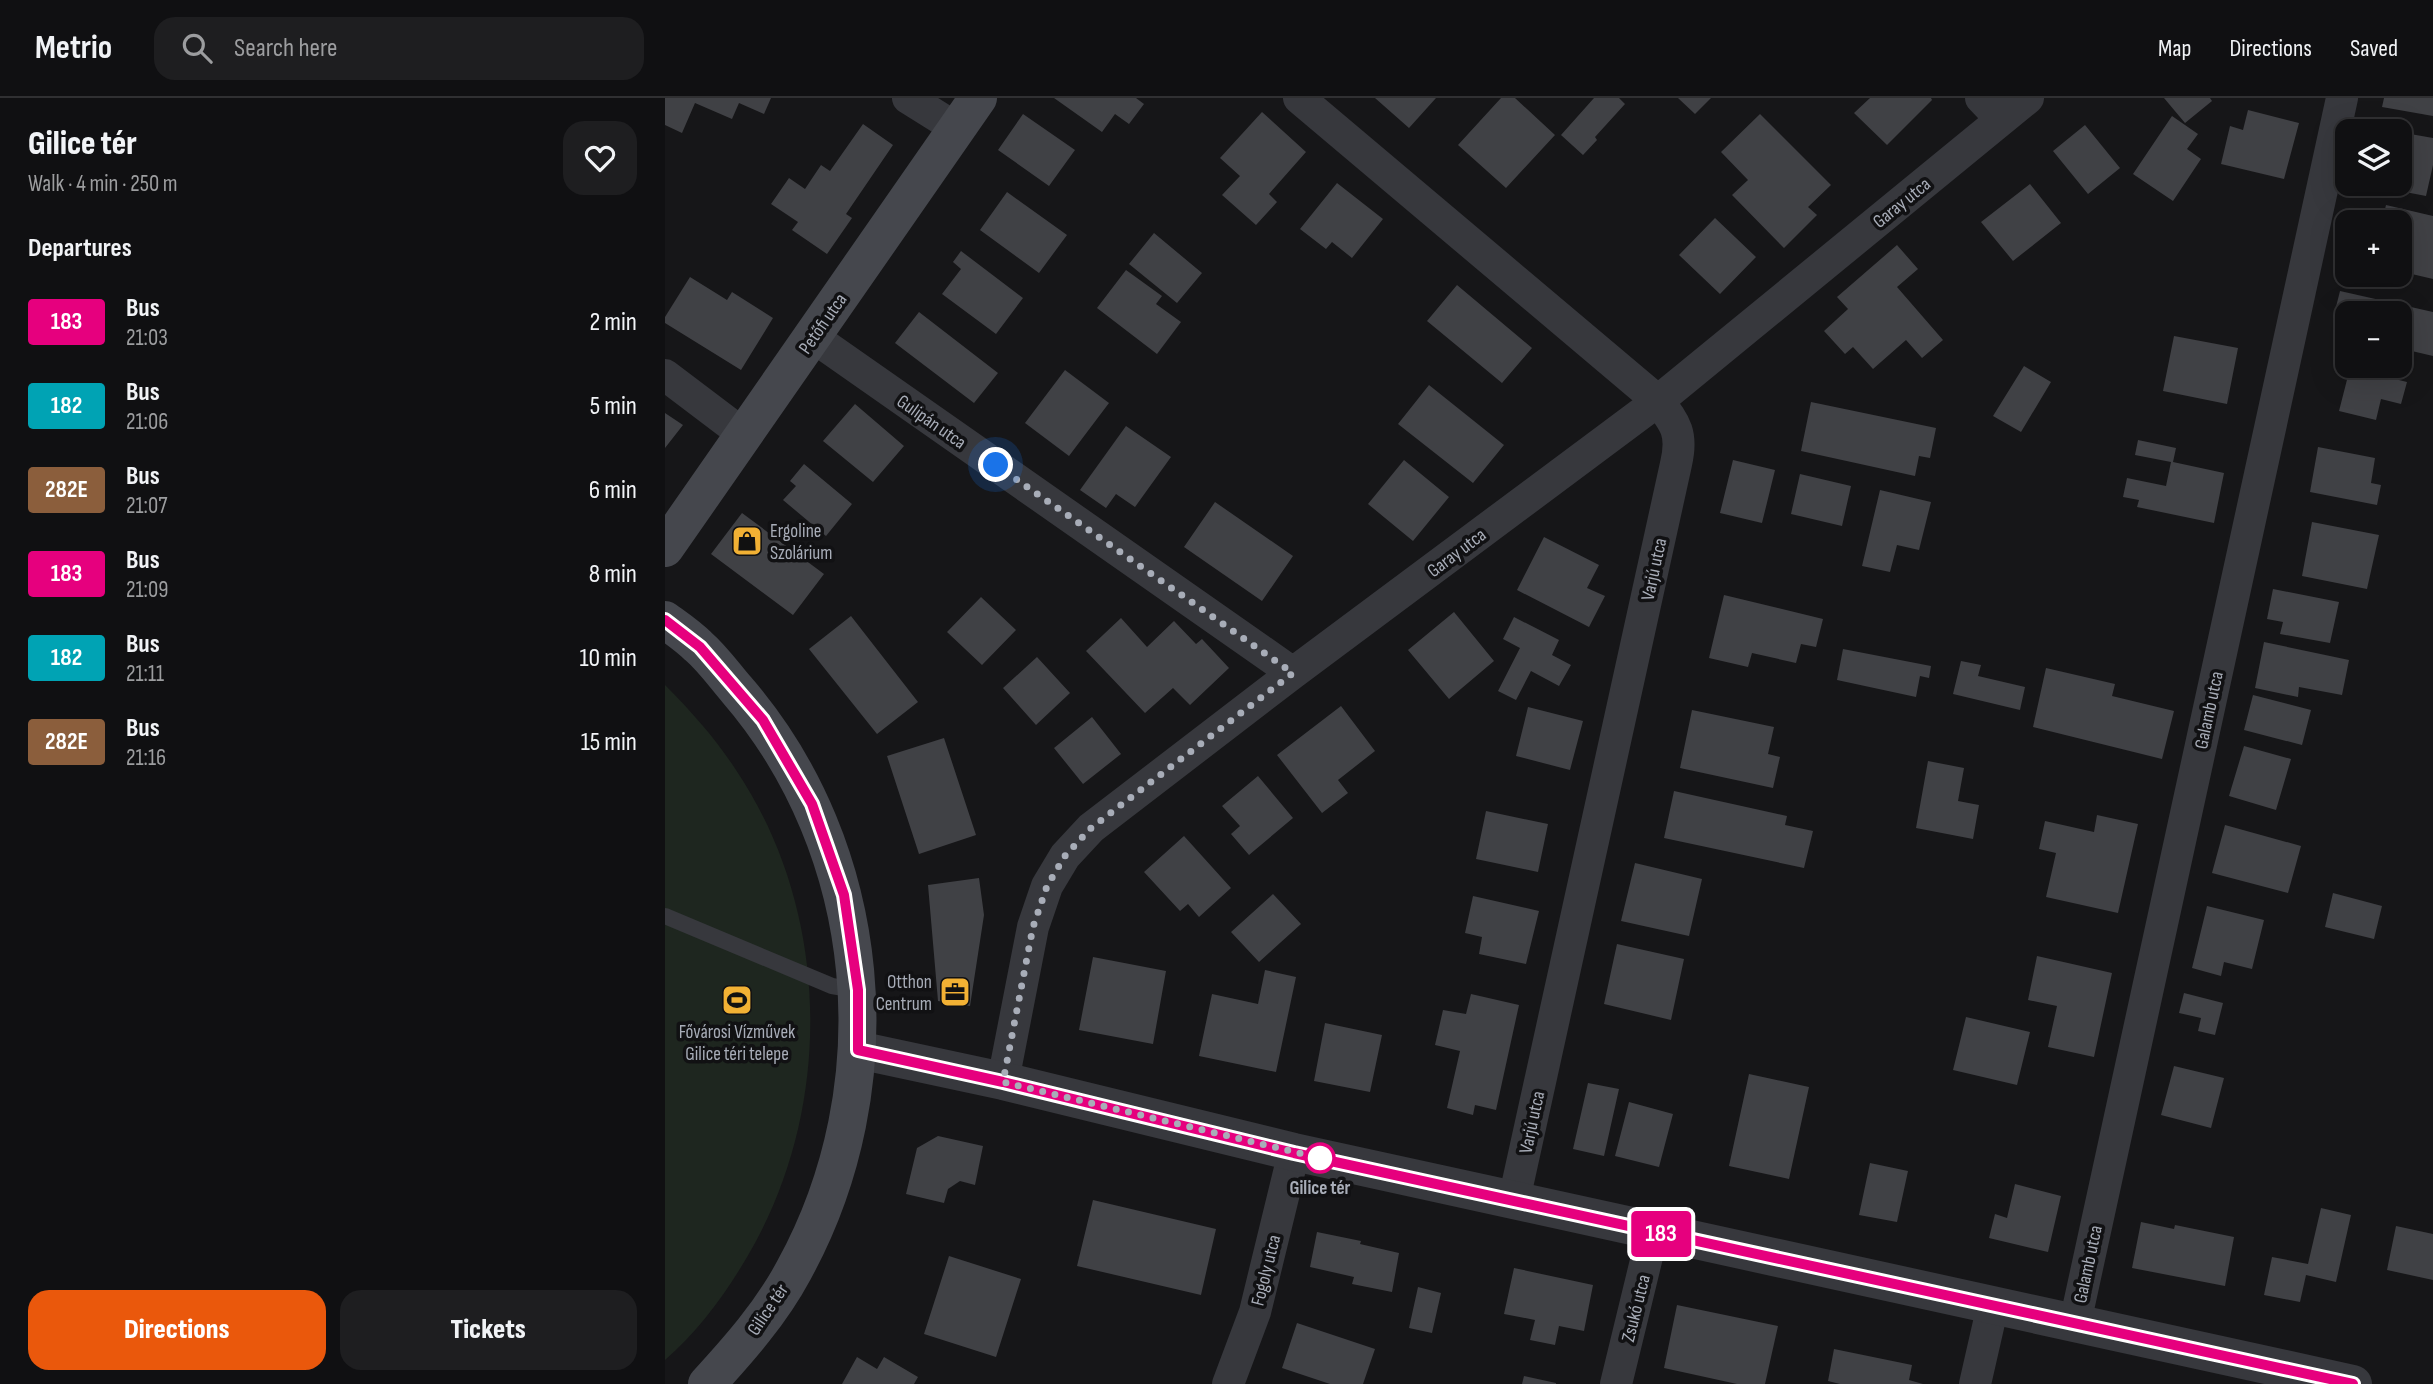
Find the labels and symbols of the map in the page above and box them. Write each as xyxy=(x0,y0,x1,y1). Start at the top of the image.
street label: Garay utca xyxy=(1868,173,1935,233)
street label: Petőfi utca xyxy=(794,289,852,359)
street label: Gulipán utca xyxy=(892,390,970,454)
your location xyxy=(978,447,1013,482)
place label: Ergoline Szolárium xyxy=(770,520,833,565)
shop icon: Ergoline Szolárium xyxy=(730,524,764,558)
street label: Garay utca xyxy=(1423,524,1491,583)
street label: Varjú utca xyxy=(1637,536,1672,603)
street label: Galamb utca xyxy=(2190,669,2229,751)
place label: Otthon Centrum xyxy=(876,971,932,1016)
office icon: Otthon Centrum xyxy=(938,975,972,1009)
sports icon: Fővárosi Vízművek Gilice téri telepe xyxy=(720,983,754,1017)
place label: Fővárosi Vízművek Gilice téri telepe xyxy=(679,1021,796,1066)
street label: Varjú utca xyxy=(1515,1089,1550,1156)
marker: Gilice tér xyxy=(1305,1143,1335,1173)
place label: Gilice tér xyxy=(1290,1177,1351,1200)
line badge: 183 xyxy=(1621,1211,1701,1257)
street label: Galamb utca xyxy=(2069,1223,2108,1305)
street label: Fogoly utca xyxy=(1247,1233,1286,1308)
street label: Zsukó utca xyxy=(1617,1272,1656,1344)
street label: Gilice tér xyxy=(743,1279,794,1340)

